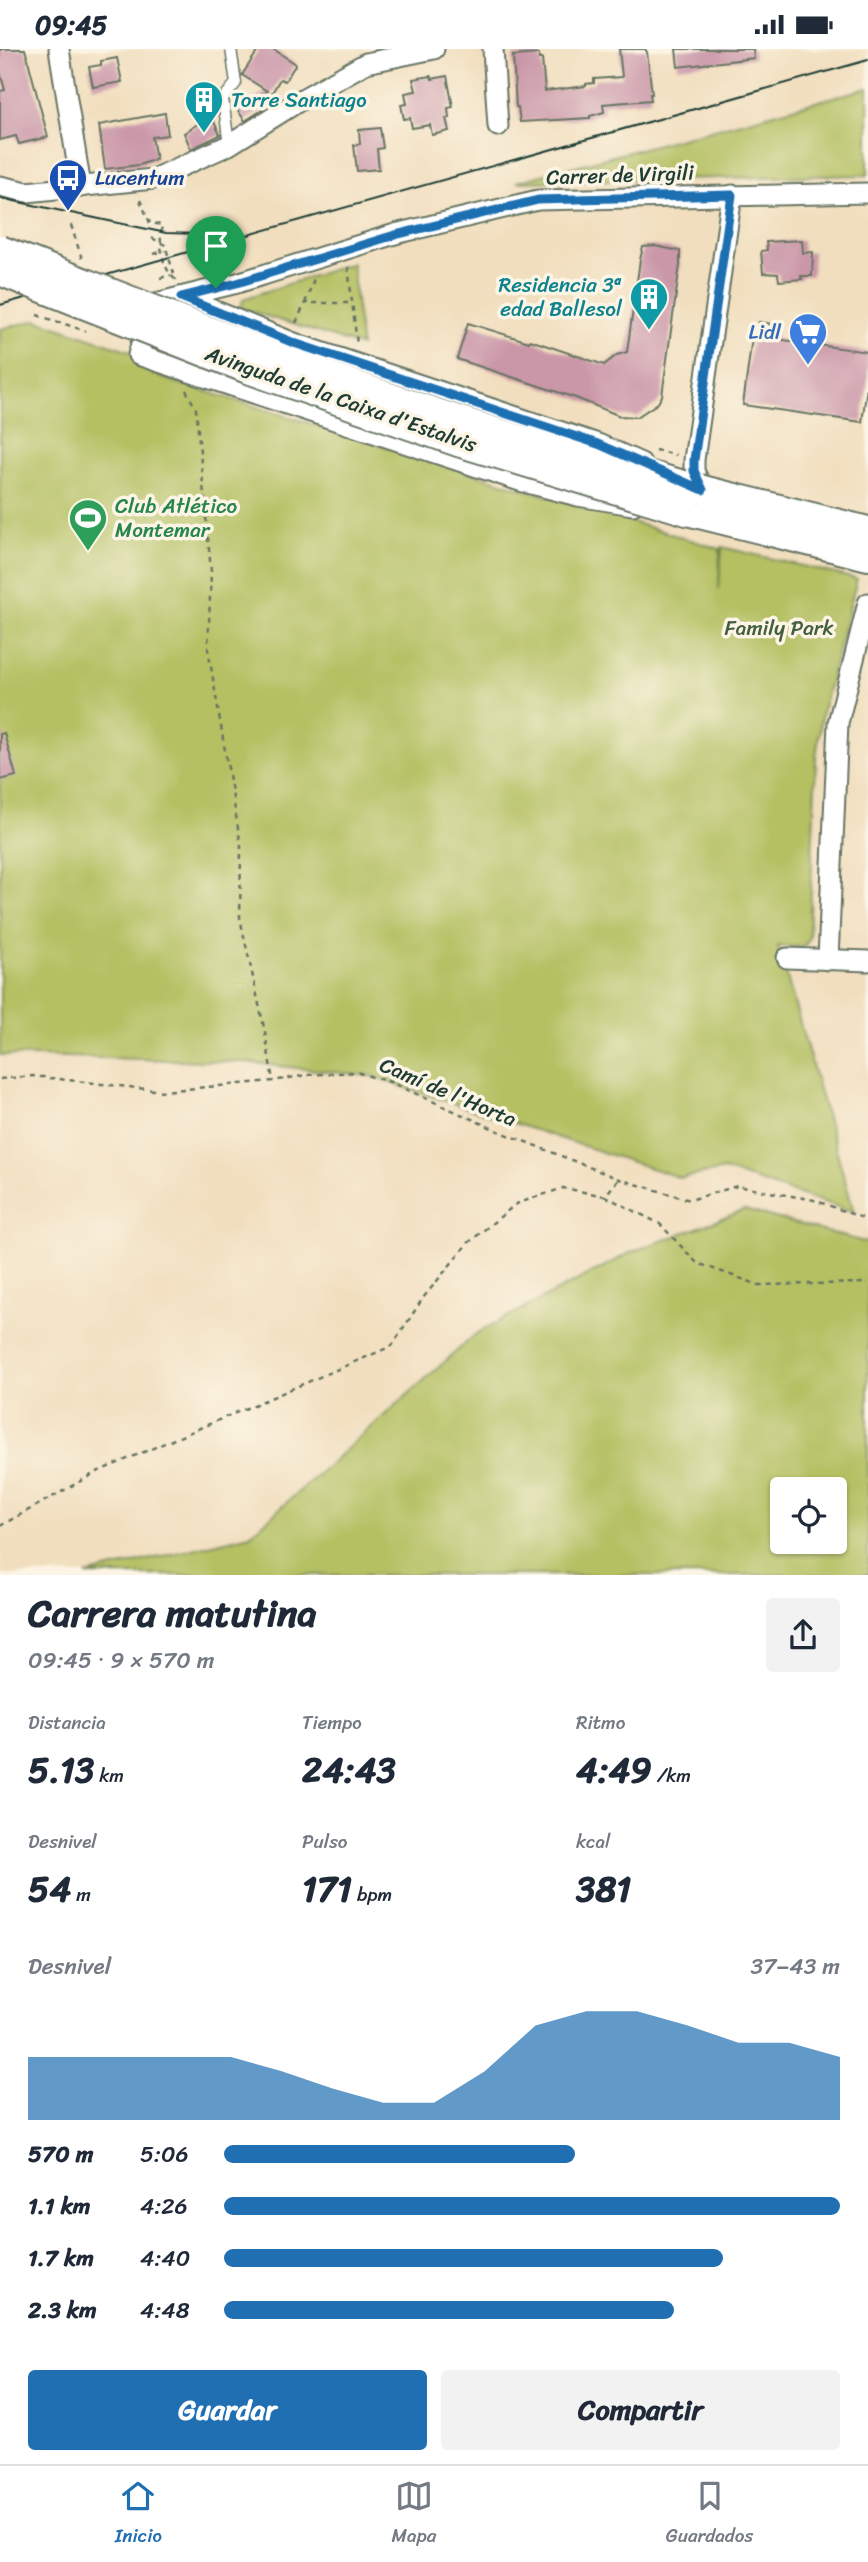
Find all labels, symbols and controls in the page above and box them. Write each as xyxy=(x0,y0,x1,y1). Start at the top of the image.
text: 09:45 xyxy=(35,2,107,48)
building icon: Torre Santiago xyxy=(183,79,225,134)
place label: Torre Santiago xyxy=(231,81,367,119)
street label: Carrer de Virgili xyxy=(546,153,696,197)
bus stop icon: Lucentum xyxy=(47,157,89,212)
place label: Lucentum xyxy=(95,159,184,197)
pin xyxy=(186,216,246,288)
icon: arrive xyxy=(197,227,235,265)
place label: Residencia 3ª edad Ballesol xyxy=(498,266,623,328)
building icon: Residencia 3ª edad Ballesol xyxy=(628,276,670,331)
supermarket icon: Lidl xyxy=(787,311,829,366)
place label: Lidl xyxy=(748,313,782,351)
street label: Avinguda de la Caixa d'Estalvis xyxy=(199,334,482,464)
place label: Club Atlético Montemar xyxy=(115,487,237,549)
sports icon: Club Atlético Montemar xyxy=(67,497,109,552)
park label: Family Park xyxy=(724,609,834,647)
street label: Camí de l'Horta xyxy=(373,1046,523,1138)
map controls xyxy=(770,1477,847,1554)
button: locate xyxy=(770,1477,847,1554)
text: Carrera matutina xyxy=(28,1580,317,1647)
button: share xyxy=(766,1598,840,1672)
text: 09:45 · 9 × 570 m xyxy=(28,1640,214,1681)
text: Distancia xyxy=(28,1706,106,1739)
text: Tiempo xyxy=(302,1706,362,1739)
text: Ritmo xyxy=(576,1706,625,1739)
text: 5.13 xyxy=(28,1739,94,1801)
text: 24:43 xyxy=(302,1739,396,1801)
text: 4:49 xyxy=(576,1739,652,1801)
text: km xyxy=(94,1759,124,1792)
text: /km xyxy=(652,1759,691,1792)
text: Desnivel xyxy=(28,1825,97,1858)
text: Pulso xyxy=(302,1825,348,1858)
text: kcal xyxy=(576,1825,611,1858)
text: 54 xyxy=(28,1858,71,1920)
text: 171 xyxy=(302,1858,352,1920)
text: 381 xyxy=(576,1858,631,1920)
text: m xyxy=(71,1878,91,1911)
text: bpm xyxy=(352,1878,392,1911)
text: Desnivel xyxy=(28,1946,111,1987)
text: 37–43 m xyxy=(751,1946,840,1987)
text: 570 m xyxy=(28,2134,93,2175)
text: 5:06 xyxy=(140,2134,189,2175)
text: 1.1 km xyxy=(28,2186,91,2227)
text: 4:26 xyxy=(140,2186,188,2227)
text: 1.7 km xyxy=(28,2238,94,2279)
text: 4:40 xyxy=(140,2238,190,2279)
text: 2.3 km xyxy=(28,2290,97,2331)
text: 4:48 xyxy=(140,2290,190,2331)
button: Guardar xyxy=(28,2370,427,2450)
button: Compartir xyxy=(441,2370,840,2450)
tab: Inicio xyxy=(115,2477,162,2552)
tab: Mapa xyxy=(392,2477,436,2552)
tab: Guardados xyxy=(666,2477,753,2552)

